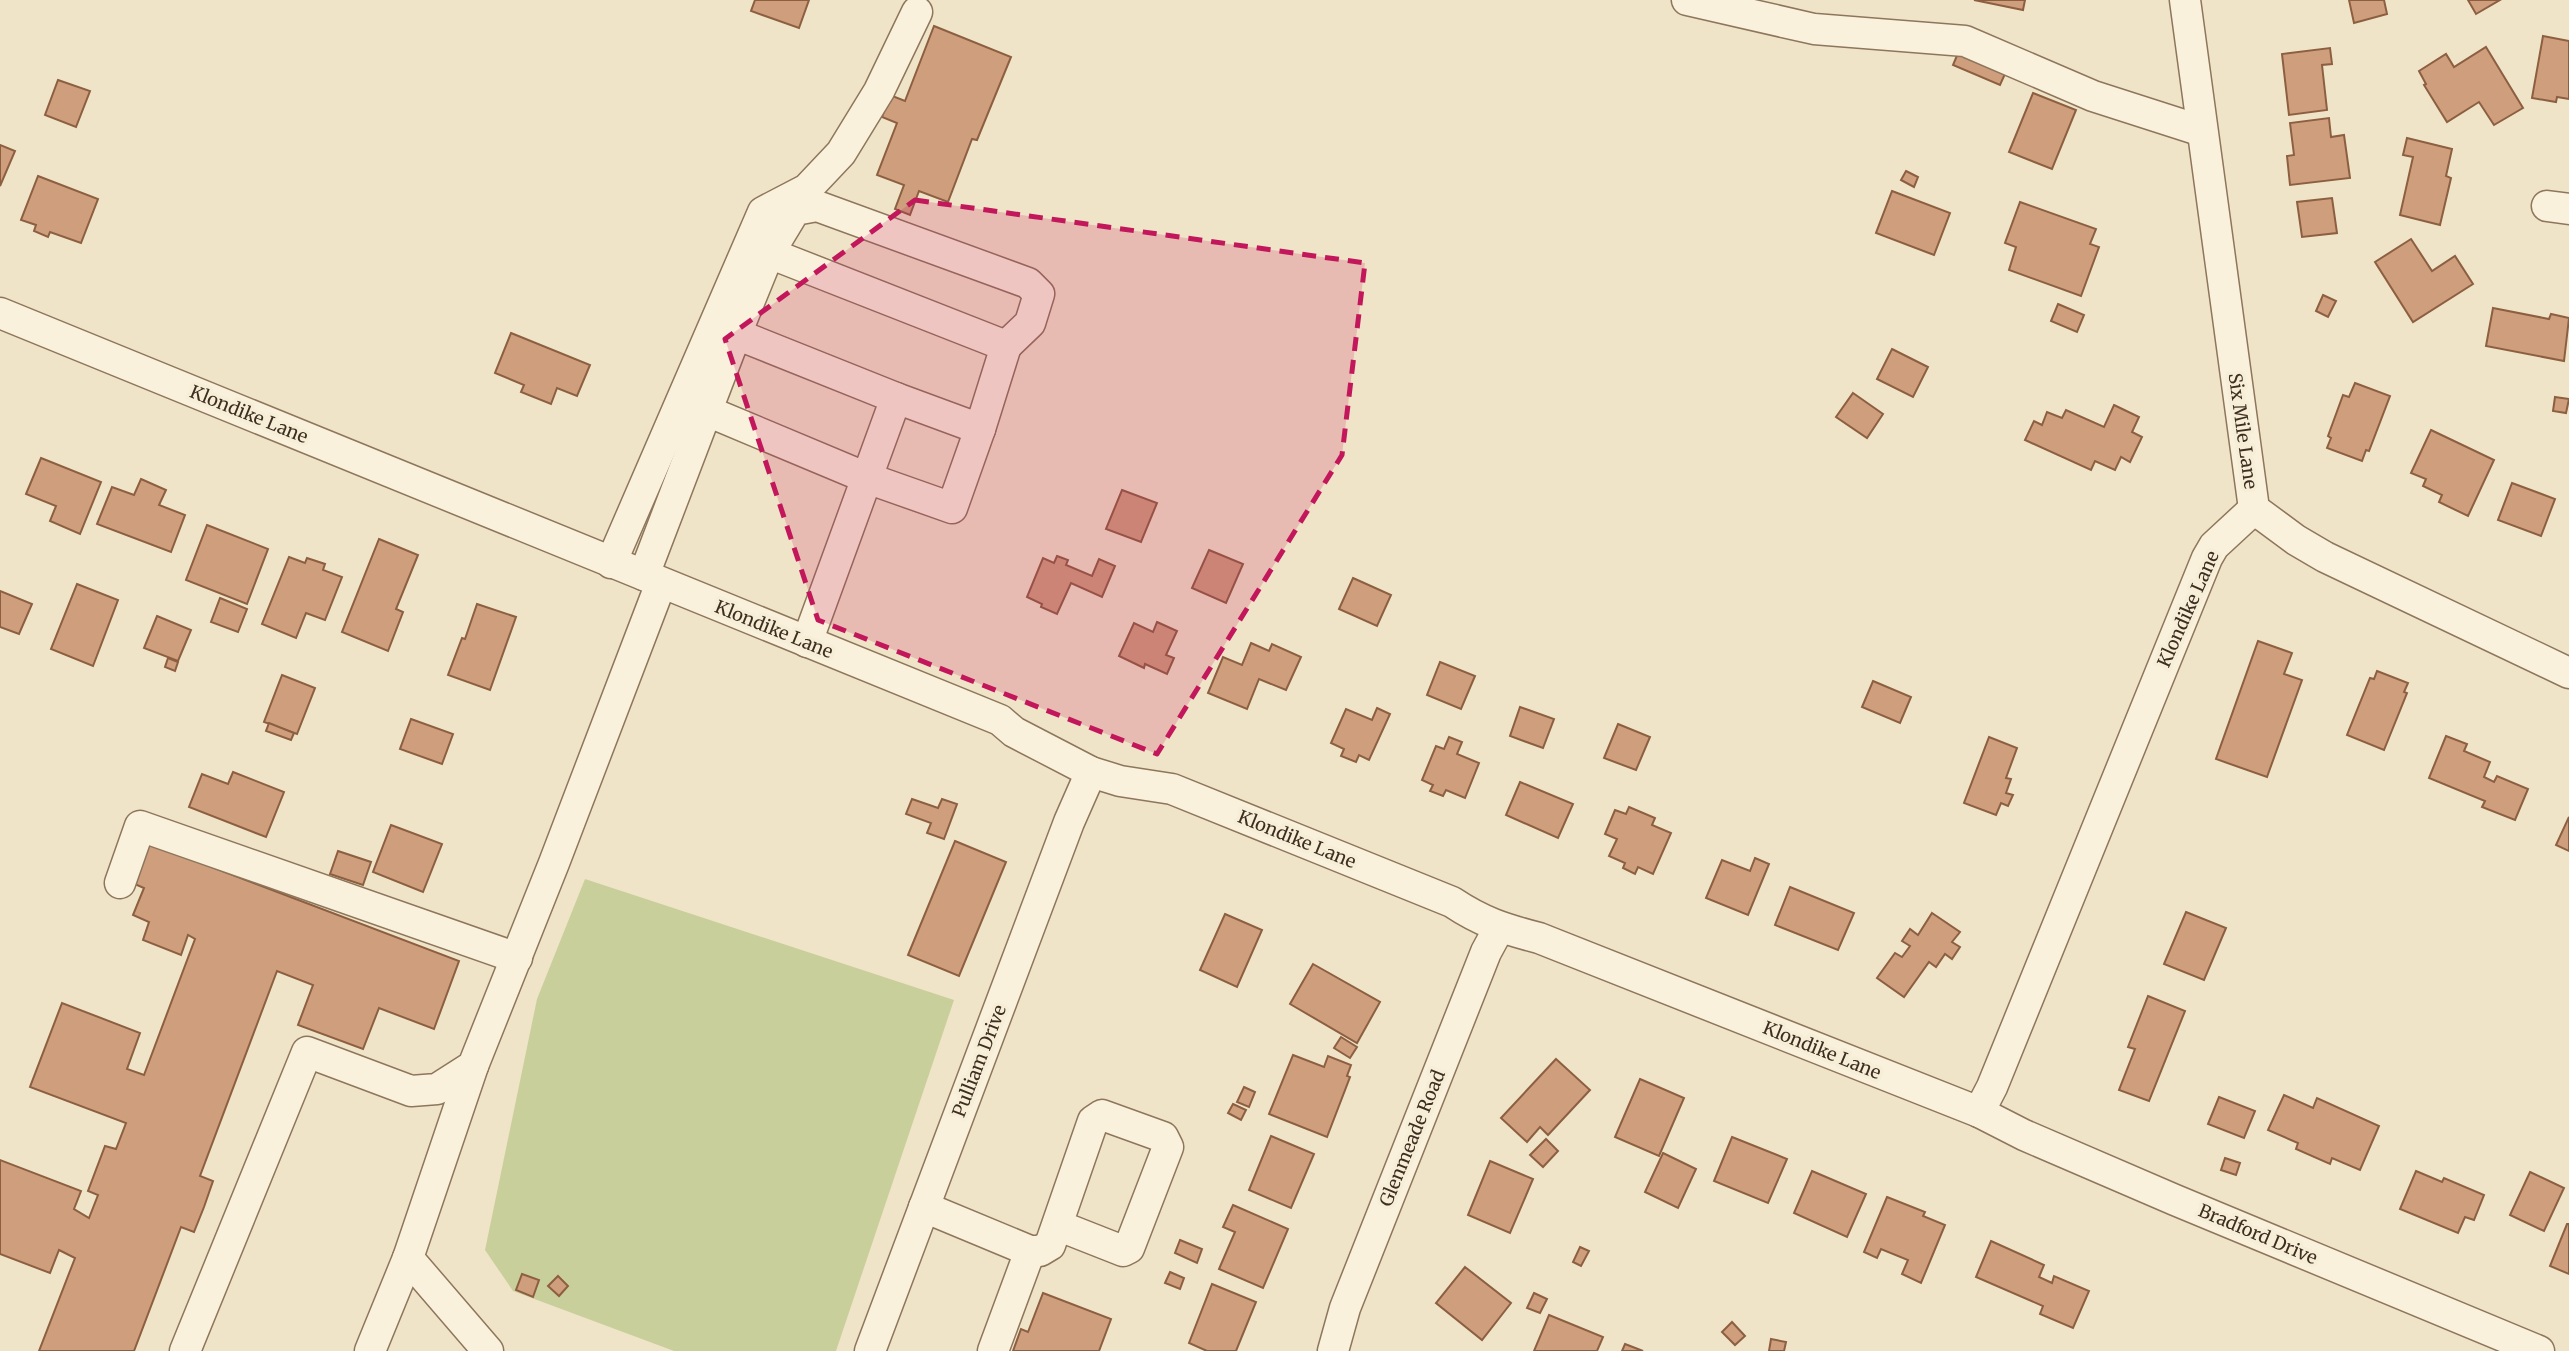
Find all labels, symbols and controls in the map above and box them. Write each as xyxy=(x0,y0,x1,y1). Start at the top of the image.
street label: Six Mile Lane xyxy=(2223,372,2263,490)
street label: Klondike Lane xyxy=(187,380,311,448)
street label: Klondike Lane xyxy=(2152,547,2224,671)
street label: Klondike Lane xyxy=(712,595,836,663)
street label: Klondike Lane xyxy=(1235,805,1359,873)
street label: Pulliam Drive xyxy=(947,1002,1011,1120)
street label: Klondike Lane xyxy=(1760,1016,1884,1084)
street label: Glenmeade Road xyxy=(1374,1066,1450,1210)
street label: Bradford Drive xyxy=(2195,1199,2321,1269)

